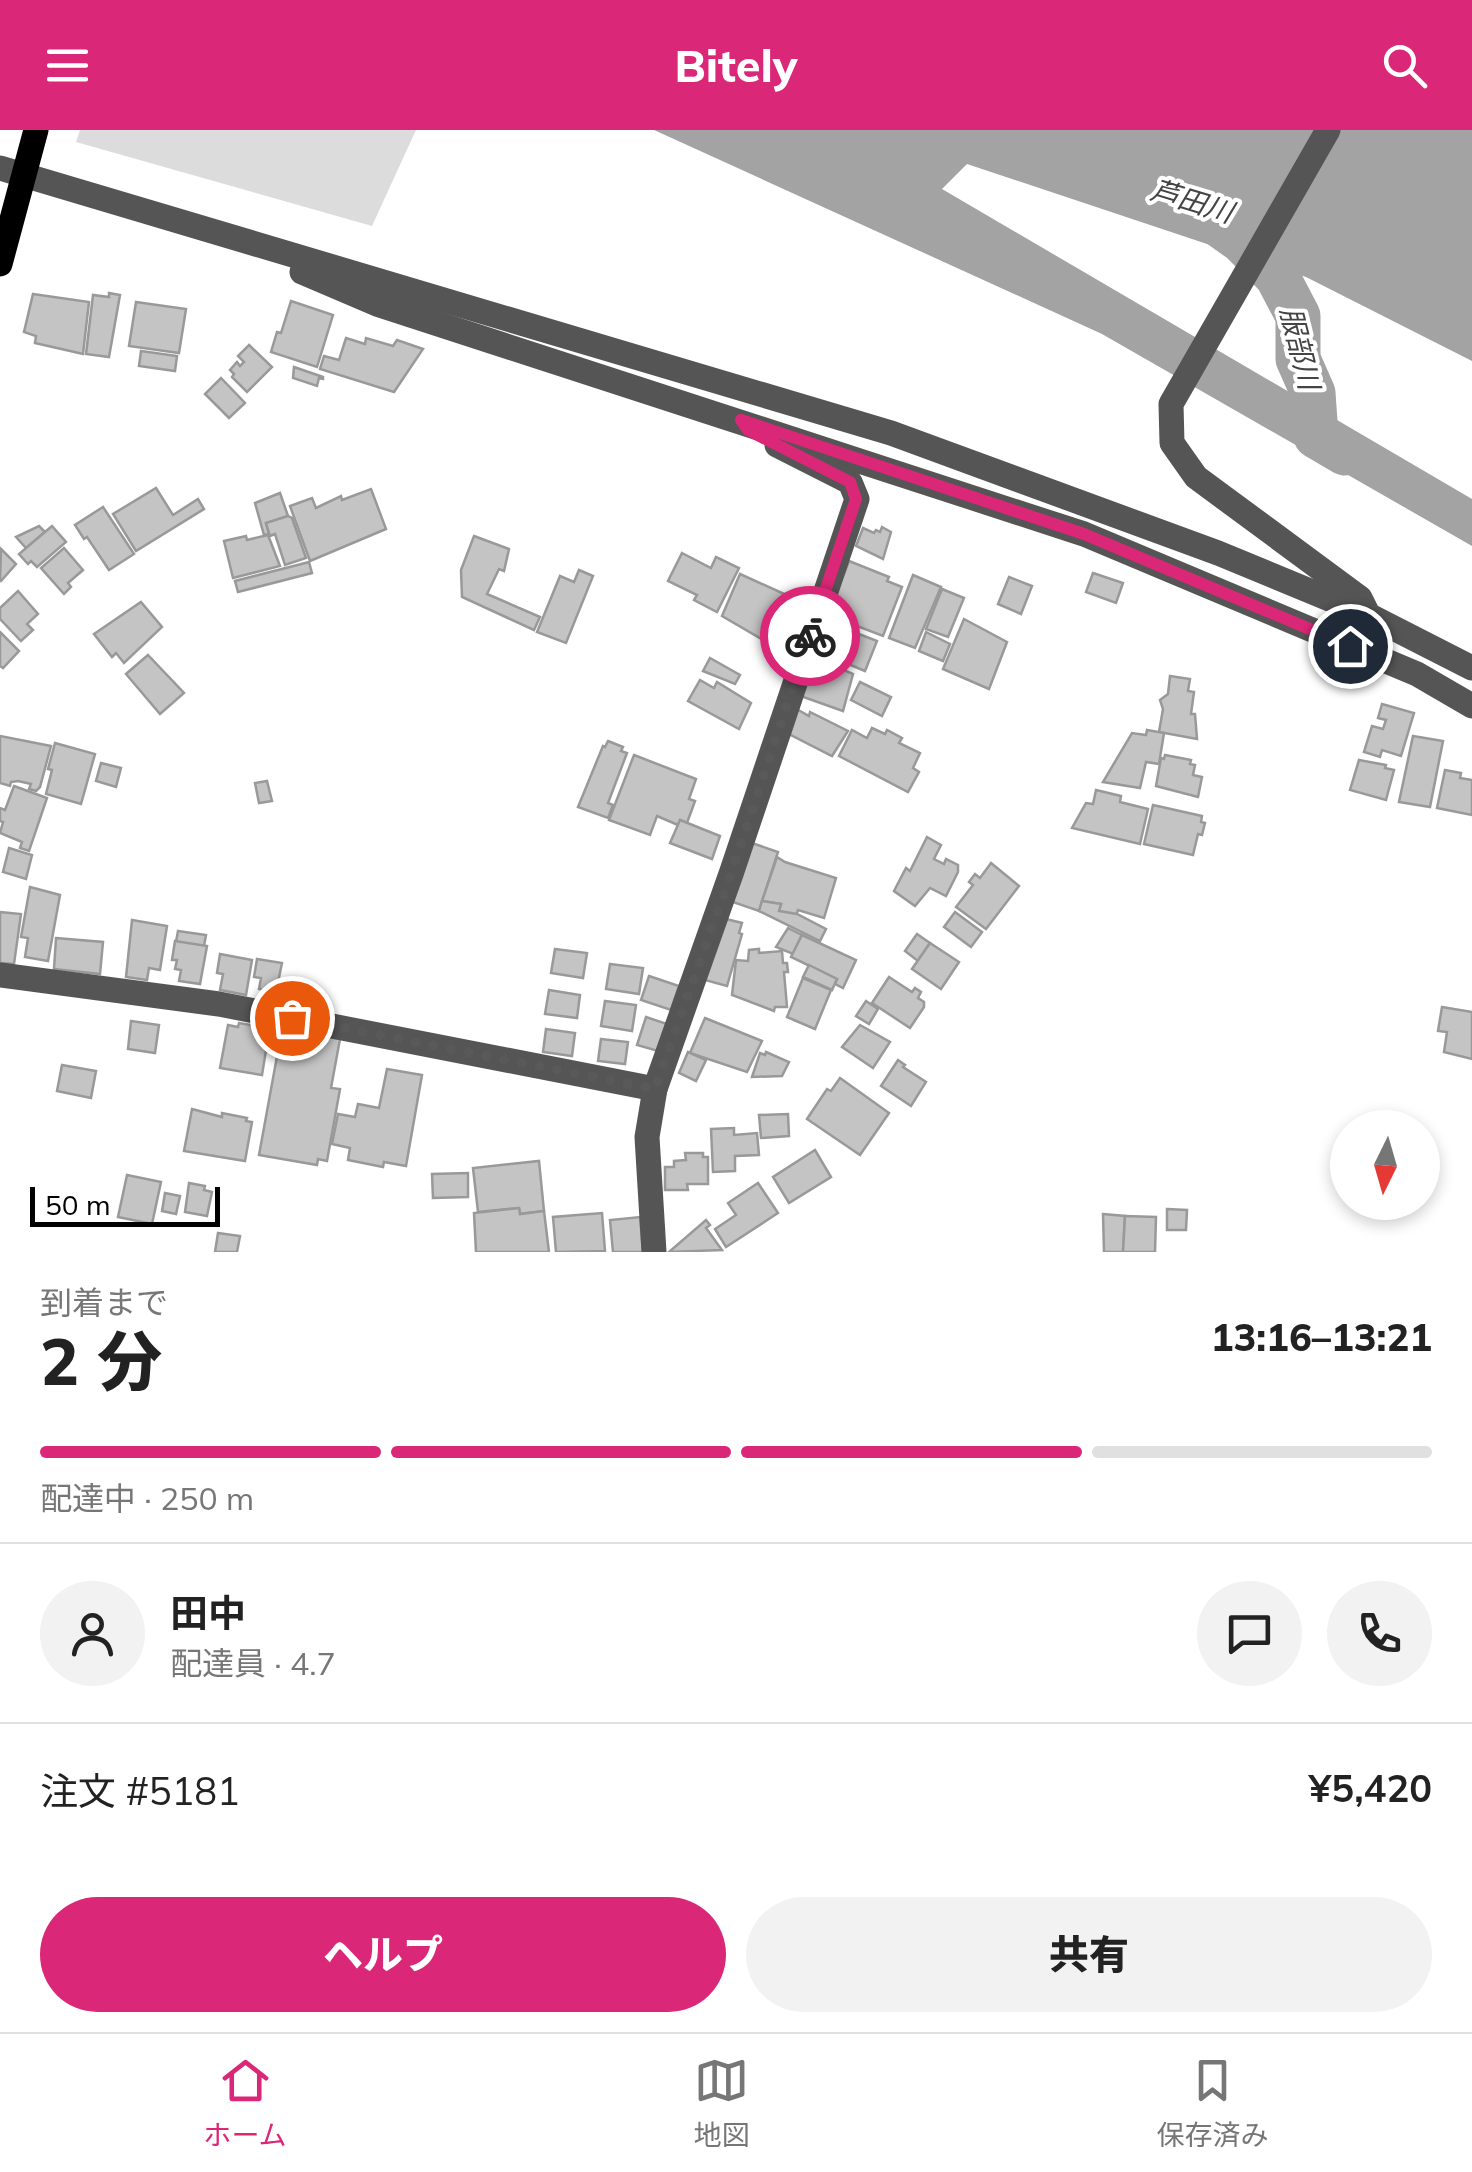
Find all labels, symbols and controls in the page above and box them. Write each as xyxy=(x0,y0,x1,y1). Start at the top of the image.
text: Bitely xyxy=(674,37,798,93)
icon: menu xyxy=(40,38,95,93)
icon: search xyxy=(1377,38,1432,93)
water label: 芦田川 xyxy=(1147,172,1240,230)
water label: 服部川 xyxy=(1273,303,1328,396)
courier xyxy=(760,586,860,686)
pin xyxy=(1308,604,1393,689)
icon: bike xyxy=(783,609,838,664)
icon: home xyxy=(1323,619,1378,674)
pin xyxy=(250,976,335,1061)
icon: bag xyxy=(265,991,320,1046)
north arrow xyxy=(1330,1110,1440,1220)
map controls xyxy=(1330,1110,1440,1220)
scale bar xyxy=(30,1182,220,1226)
text: 50 m xyxy=(45,1187,111,1222)
text: 到着まで xyxy=(40,1282,168,1322)
text: 13:16–13:21 xyxy=(1211,1313,1432,1361)
text: 2 分 xyxy=(40,1320,162,1401)
text: 配達中 · 250 m xyxy=(40,1478,254,1518)
button: person xyxy=(40,1581,145,1686)
button: chat xyxy=(1197,1581,1302,1686)
button: phone xyxy=(1327,1581,1432,1686)
text: 田中 xyxy=(170,1589,246,1637)
text: 配達員 · 4.7 xyxy=(170,1643,336,1683)
text: ¥5,420 xyxy=(1309,1764,1432,1812)
text: 注文 #5181 xyxy=(40,1767,240,1815)
button: ヘルプ xyxy=(40,1897,726,2012)
button: 共有 xyxy=(746,1897,1432,2012)
tab: ホーム xyxy=(203,2053,287,2153)
tab: 地図 xyxy=(694,2053,750,2153)
tab: 保存済み xyxy=(1156,2053,1269,2153)

